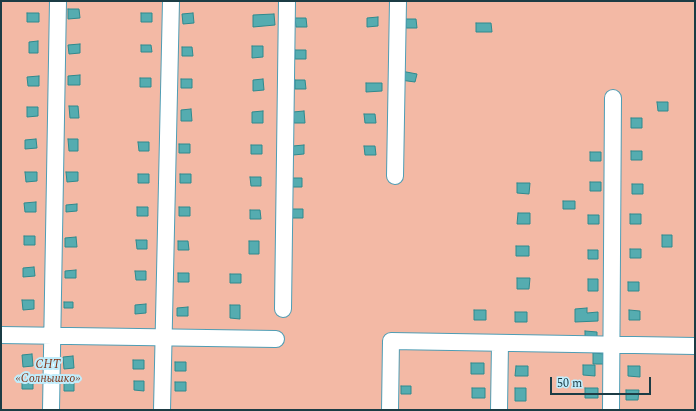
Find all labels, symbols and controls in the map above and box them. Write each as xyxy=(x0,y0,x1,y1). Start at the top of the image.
park label: СНТ «Солнышко» xyxy=(16,359,80,387)
scale bar xyxy=(552,369,653,395)
text: 50 m xyxy=(557,374,582,393)

